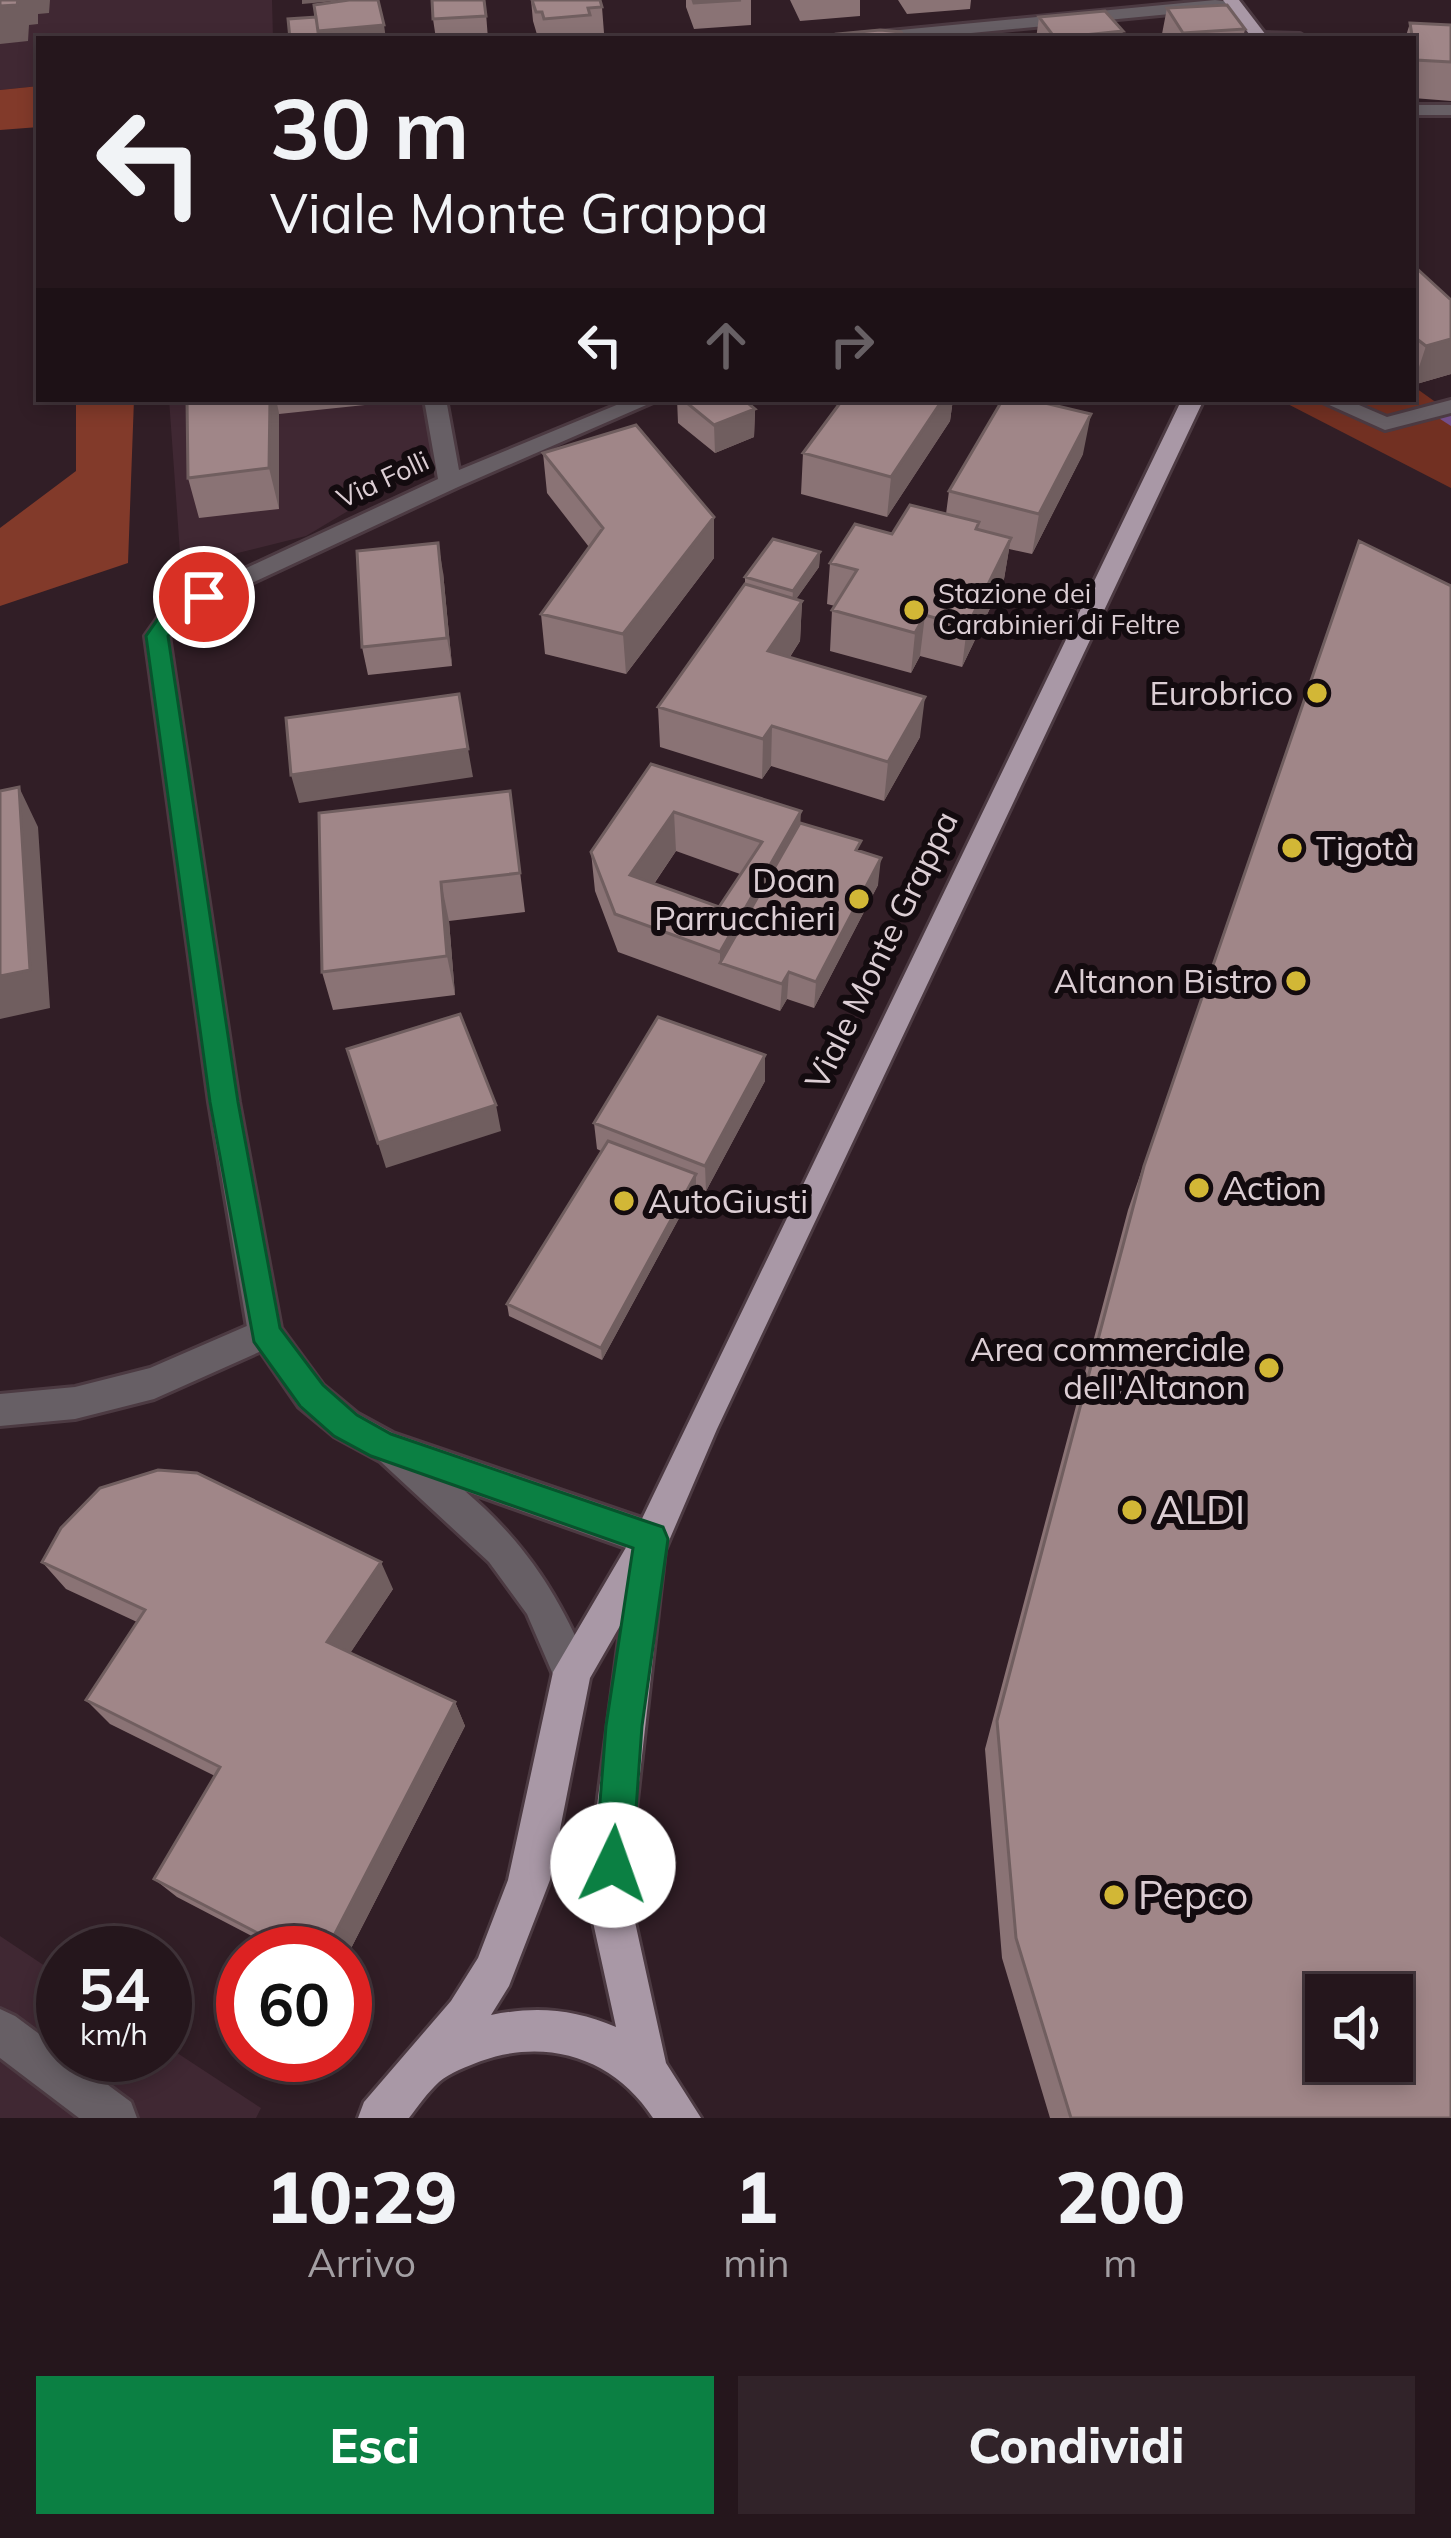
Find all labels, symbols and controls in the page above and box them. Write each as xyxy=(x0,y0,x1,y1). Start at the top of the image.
text: 30 m xyxy=(270,75,469,180)
icon: left xyxy=(72,84,228,240)
text: Viale Monte Grappa xyxy=(270,179,769,247)
icon: left xyxy=(567,312,633,378)
icon: ahead xyxy=(693,312,759,378)
icon: right xyxy=(819,312,885,378)
street label: Via Folli xyxy=(331,443,434,515)
pin xyxy=(153,546,255,648)
icon: arrive xyxy=(171,564,237,630)
place label: Stazione dei Carabinieri di Feltre xyxy=(938,576,1180,641)
marker: Stazione dei Carabinieri di Feltre xyxy=(901,597,927,623)
place label: Eurobrico xyxy=(1149,672,1293,713)
marker: Eurobrico xyxy=(1304,680,1330,706)
street label: Viale Monte Grappa xyxy=(795,804,966,1096)
place label: Tigotà xyxy=(1316,827,1414,868)
marker: Tigotà xyxy=(1279,835,1305,861)
place label: Doan Parrucchieri xyxy=(654,859,835,938)
marker: Doan Parrucchieri xyxy=(846,886,872,912)
place label: Altanon Bistro xyxy=(1054,960,1272,1001)
marker: Altanon Bistro xyxy=(1283,968,1309,994)
place label: Action xyxy=(1223,1167,1321,1208)
marker: Action xyxy=(1186,1175,1212,1201)
place label: AutoGiusti xyxy=(648,1180,808,1221)
marker: AutoGiusti xyxy=(611,1188,637,1214)
place label: Area commerciale dell'Altanon xyxy=(970,1328,1245,1407)
marker: Area commerciale dell'Altanon xyxy=(1256,1355,1282,1381)
place label: ALDI xyxy=(1156,1485,1245,1534)
marker: ALDI xyxy=(1119,1497,1145,1523)
position arrow xyxy=(550,1802,676,1928)
place label: Pepco xyxy=(1138,1870,1248,1919)
marker: Pepco xyxy=(1101,1882,1127,1908)
speed limit sign: 60 xyxy=(216,1926,372,2082)
text: 54 xyxy=(78,1951,150,2026)
map controls xyxy=(1305,1974,1413,2082)
button: sound xyxy=(1305,1974,1413,2082)
text: km/h xyxy=(80,2015,148,2053)
text: 10:29 xyxy=(266,2151,457,2241)
text: 1 xyxy=(735,2151,778,2241)
text: 200 xyxy=(1056,2151,1185,2241)
text: Arrivo xyxy=(307,2238,416,2287)
text: min xyxy=(723,2238,790,2287)
text: m xyxy=(1103,2238,1137,2287)
button: Esci xyxy=(36,2376,714,2514)
button: Condividi xyxy=(738,2376,1415,2514)

